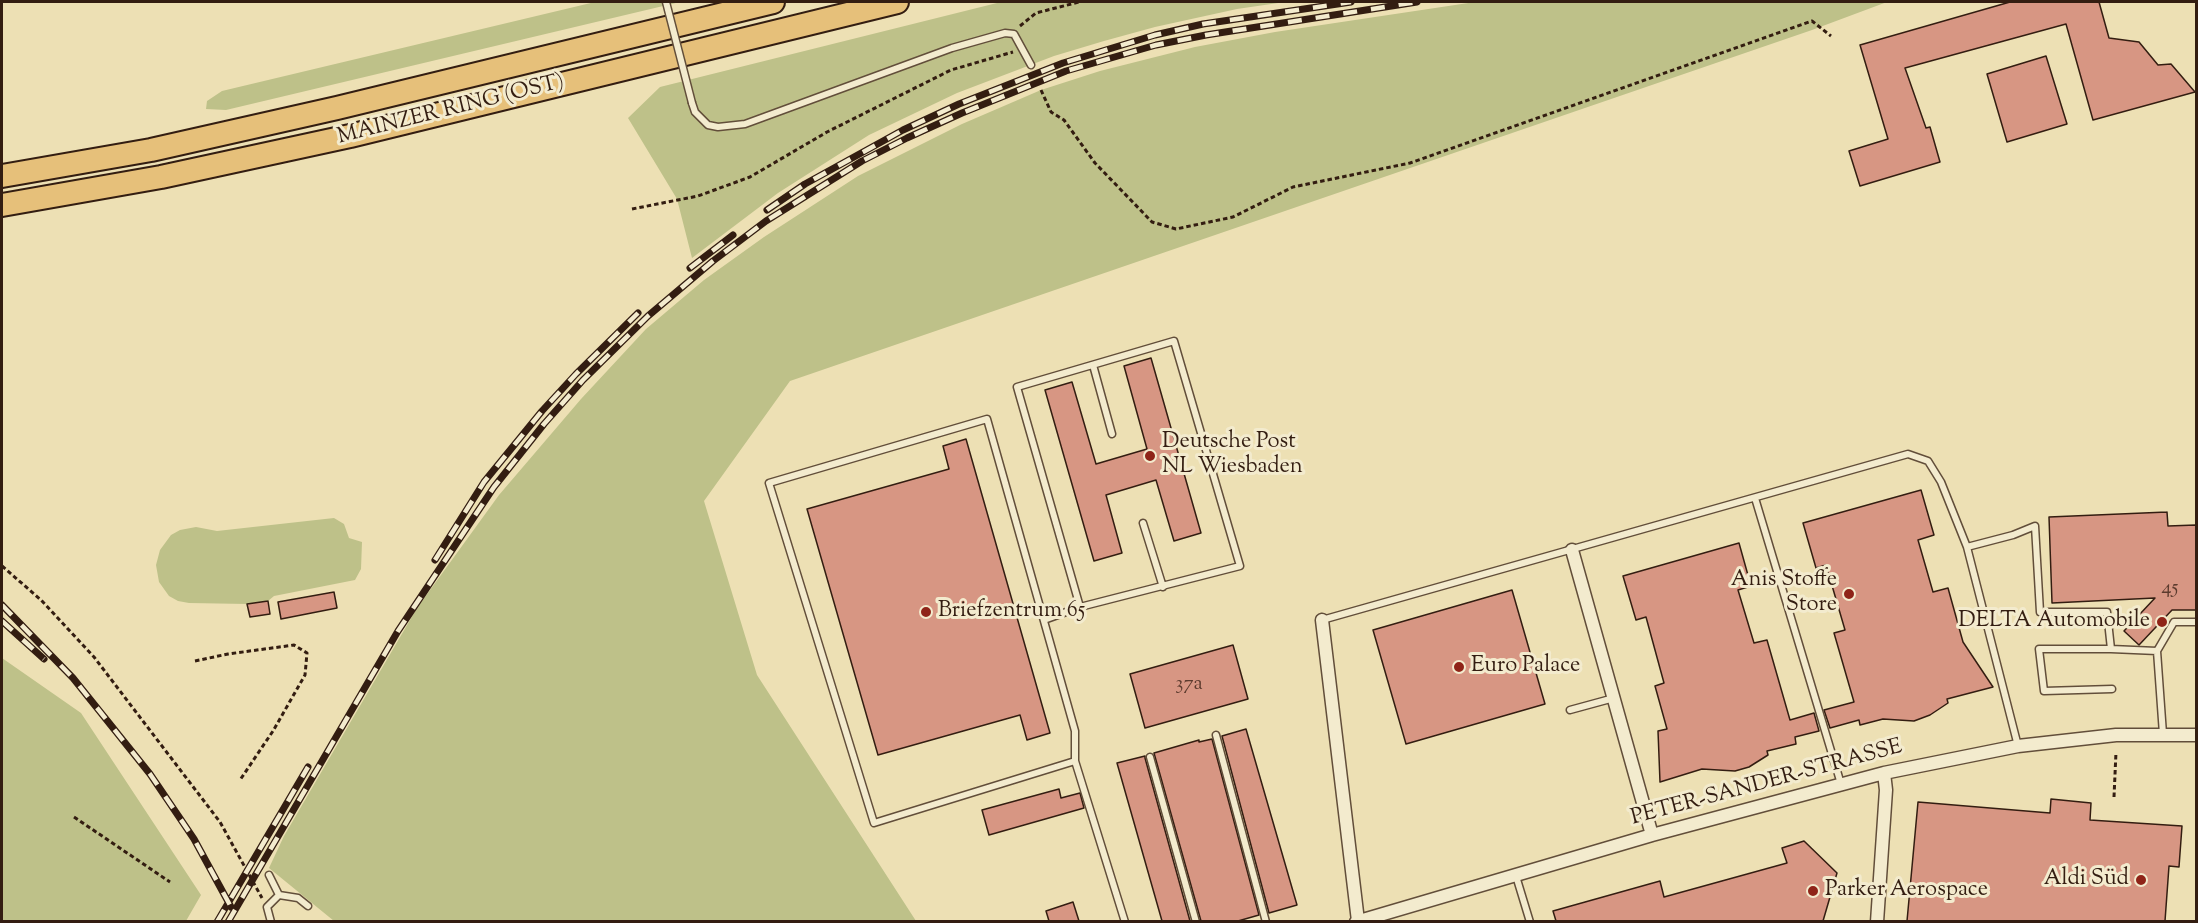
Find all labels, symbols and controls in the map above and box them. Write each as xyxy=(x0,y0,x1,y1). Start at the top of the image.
street label: MAINZER RING (OST) xyxy=(335,70,567,152)
place label: Deutsche Post NL Wiesbaden xyxy=(1162,430,1303,482)
marker: Deutsche Post NL Wiesbaden xyxy=(1143,449,1157,463)
place label: Anis Stoffe Store xyxy=(1731,568,1837,620)
house number: 45 xyxy=(2162,578,2178,602)
marker: Anis Stoffe Store xyxy=(1842,587,1856,601)
place label: Briefzentrum 65 xyxy=(938,599,1085,625)
marker: Briefzentrum 65 xyxy=(919,605,933,619)
place label: DELTA Automobile xyxy=(1958,609,2150,635)
marker: DELTA Automobile xyxy=(2155,615,2169,629)
place label: Euro Palace xyxy=(1471,654,1580,680)
marker: Euro Palace xyxy=(1452,660,1466,674)
house number: 37a xyxy=(1175,674,1203,698)
street label: PETER-SANDER-STRASSE xyxy=(1628,735,1906,833)
place label: Aldi Süd xyxy=(2044,867,2129,893)
marker: Aldi Süd xyxy=(2134,873,2148,887)
place label: Parker Aerospace xyxy=(1825,878,1988,904)
marker: Parker Aerospace xyxy=(1806,884,1820,898)

